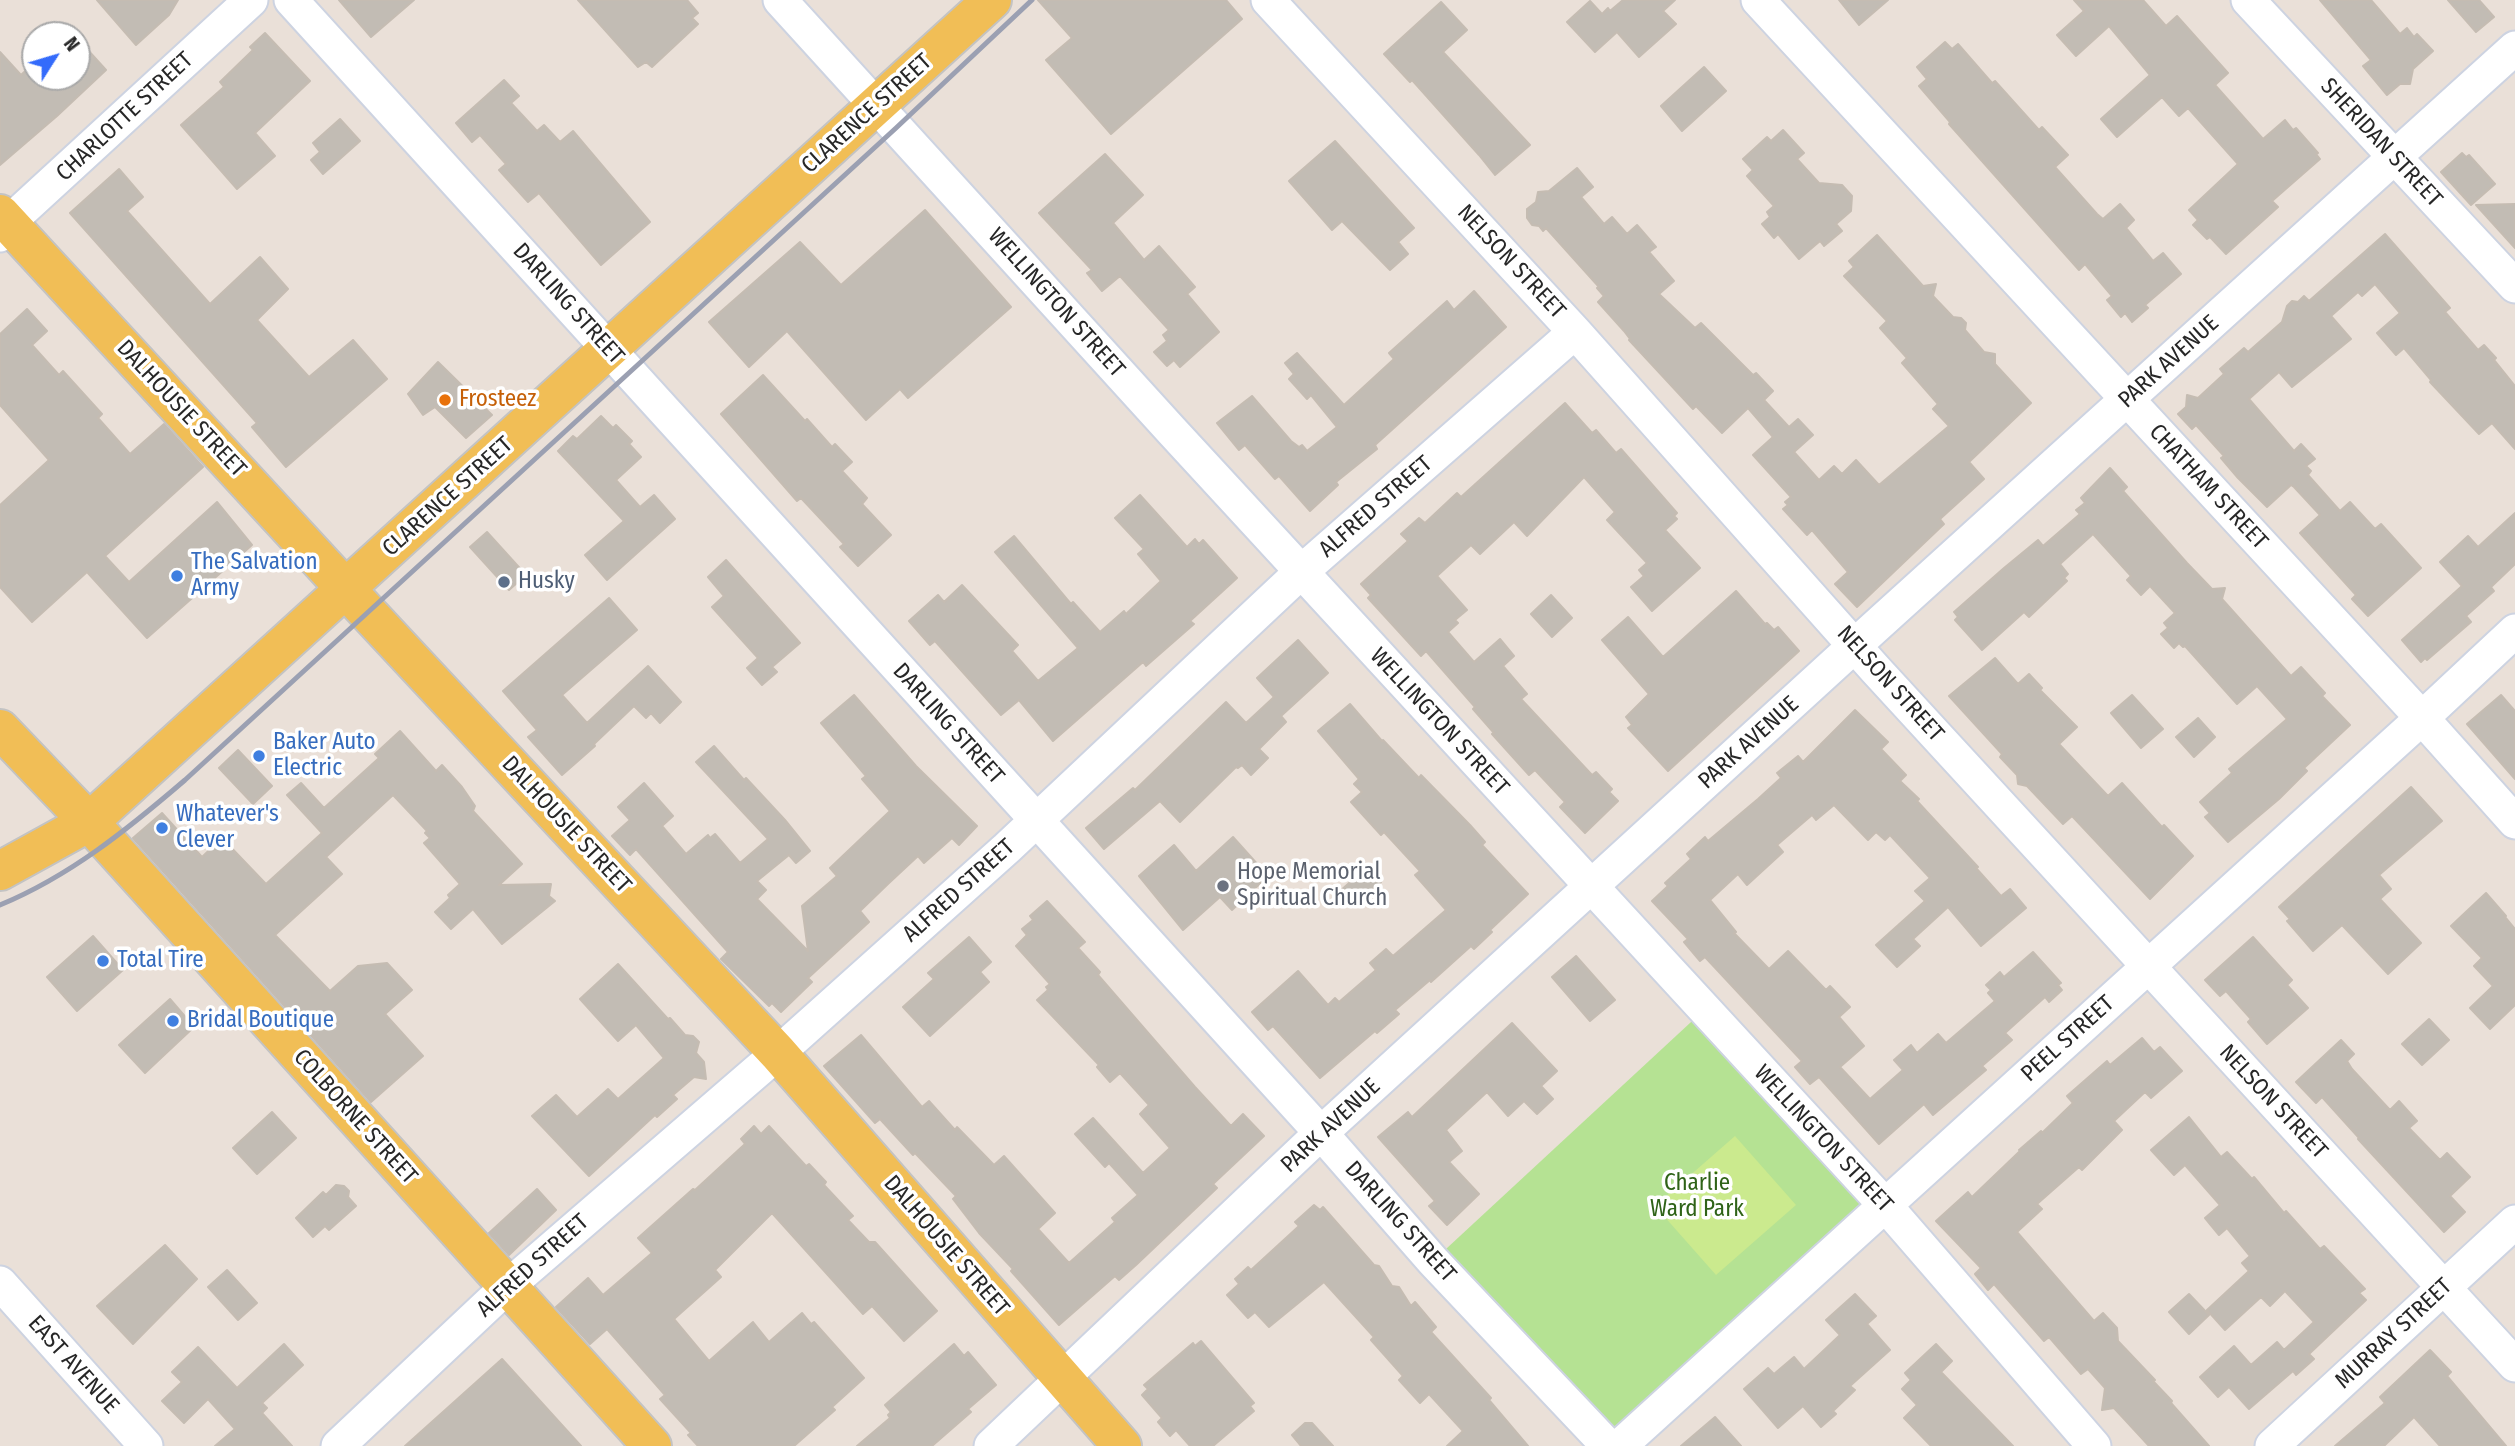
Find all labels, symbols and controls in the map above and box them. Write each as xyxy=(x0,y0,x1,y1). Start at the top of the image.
north arrow xyxy=(21,21,91,91)
text: N xyxy=(59,33,84,56)
street label: CHARLOTTE STREET xyxy=(51,47,199,187)
street label: CLARENCE STREET xyxy=(796,48,938,180)
street label: SHERIDAN STREET xyxy=(2314,73,2448,213)
street label: NELSON STREET xyxy=(1451,199,1571,325)
street label: WELLINGTON STREET xyxy=(982,223,1130,383)
street label: DARLING STREET xyxy=(507,238,629,370)
street label: PARK AVENUE xyxy=(2113,310,2225,414)
street label: DALHOUSIE STREET xyxy=(111,335,251,483)
place label: Frosteez xyxy=(459,386,536,414)
marker: Frosteez xyxy=(437,392,453,408)
street label: CHATHAM STREET xyxy=(2143,419,2273,555)
street label: CLARENCE STREET xyxy=(377,431,519,563)
street label: ALFRED STREET xyxy=(1314,450,1438,564)
place label: The Salvation Army xyxy=(191,549,318,603)
marker: The Salvation Army xyxy=(169,568,185,584)
place label: Husky xyxy=(518,568,575,596)
marker: Husky xyxy=(496,574,512,590)
street label: NELSON STREET xyxy=(1831,620,1949,748)
street label: WELLINGTON STREET xyxy=(1364,643,1514,801)
street label: DARLING STREET xyxy=(887,658,1009,790)
street label: PARK AVENUE xyxy=(1693,691,1805,795)
place label: Baker Auto Electric xyxy=(273,729,376,783)
marker: Baker Auto Electric xyxy=(251,748,267,764)
street label: DALHOUSIE STREET xyxy=(496,751,636,899)
place label: Whatever's Clever xyxy=(176,801,279,855)
marker: Whatever's Clever xyxy=(154,820,170,836)
street label: ALFRED STREET xyxy=(897,834,1021,948)
place label: Hope Memorial Spiritual Church xyxy=(1237,859,1387,913)
marker: Hope Memorial Spiritual Church xyxy=(1215,878,1231,894)
place label: Total Tire xyxy=(117,947,204,975)
marker: Total Tire xyxy=(95,953,111,969)
street label: PEEL STREET xyxy=(2016,990,2120,1088)
place label: Bridal Boutique xyxy=(187,1007,334,1035)
marker: Bridal Boutique xyxy=(165,1013,181,1029)
street label: NELSON STREET xyxy=(2213,1039,2333,1165)
street label: COLBORNE STREET xyxy=(287,1044,423,1190)
street label: WELLINGTON STREET xyxy=(1748,1060,1898,1218)
street label: PARK AVENUE xyxy=(1276,1073,1386,1179)
street label: DARLING STREET xyxy=(1339,1156,1461,1288)
street label: DALHOUSIE STREET xyxy=(877,1170,1015,1322)
park label: Charlie Ward Park xyxy=(1650,1170,1744,1224)
street label: ALFRED STREET xyxy=(471,1209,595,1323)
street label: MURRAY STREET xyxy=(2330,1273,2458,1395)
street label: EAST AVENUE xyxy=(22,1310,124,1420)

